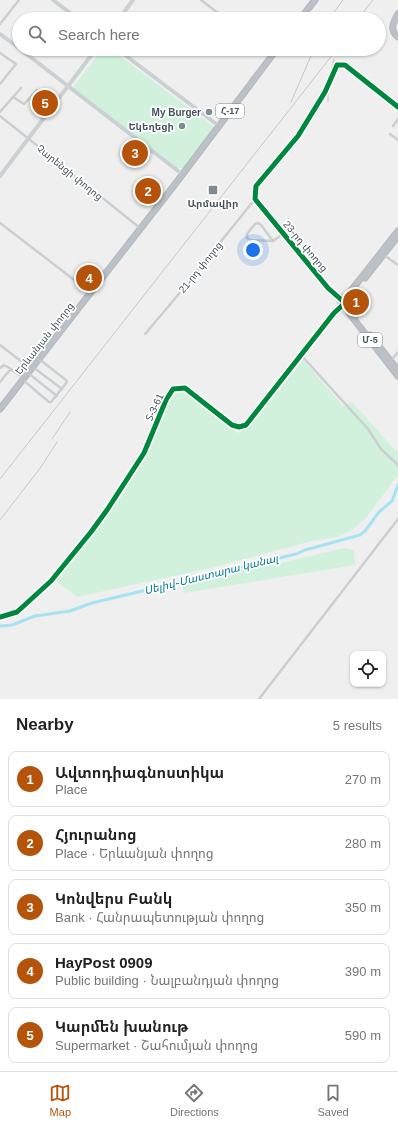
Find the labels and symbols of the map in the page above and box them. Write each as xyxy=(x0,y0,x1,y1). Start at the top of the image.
pin: 5 xyxy=(32,88,58,118)
road number: Հ-17 xyxy=(216,104,244,118)
place label: My Burger xyxy=(152,107,201,118)
marker: My Burger xyxy=(204,107,214,117)
place label: Եկեղեցի xyxy=(128,121,174,132)
marker: Եկեղեցի xyxy=(177,121,187,131)
pin: 3 xyxy=(122,138,148,168)
street label: Չարենցի փողոց xyxy=(35,143,105,202)
pin: 2 xyxy=(135,176,161,206)
marker: Արմավիր xyxy=(207,184,219,196)
place label: Արմավիր xyxy=(188,198,238,209)
street label: 23-րդ փողոց xyxy=(281,219,330,274)
street label: 21-րդ փողոց xyxy=(176,240,224,295)
your location xyxy=(243,240,263,260)
pin: 4 xyxy=(76,263,102,293)
pin: 1 xyxy=(343,287,369,317)
street label: Երևանյան փողոց xyxy=(13,300,76,376)
road number: Մ-5 xyxy=(358,333,382,347)
street label: Տ-3-61 xyxy=(143,391,166,423)
water label: Սելիվ֊Մաստարա կանալ xyxy=(143,551,280,597)

